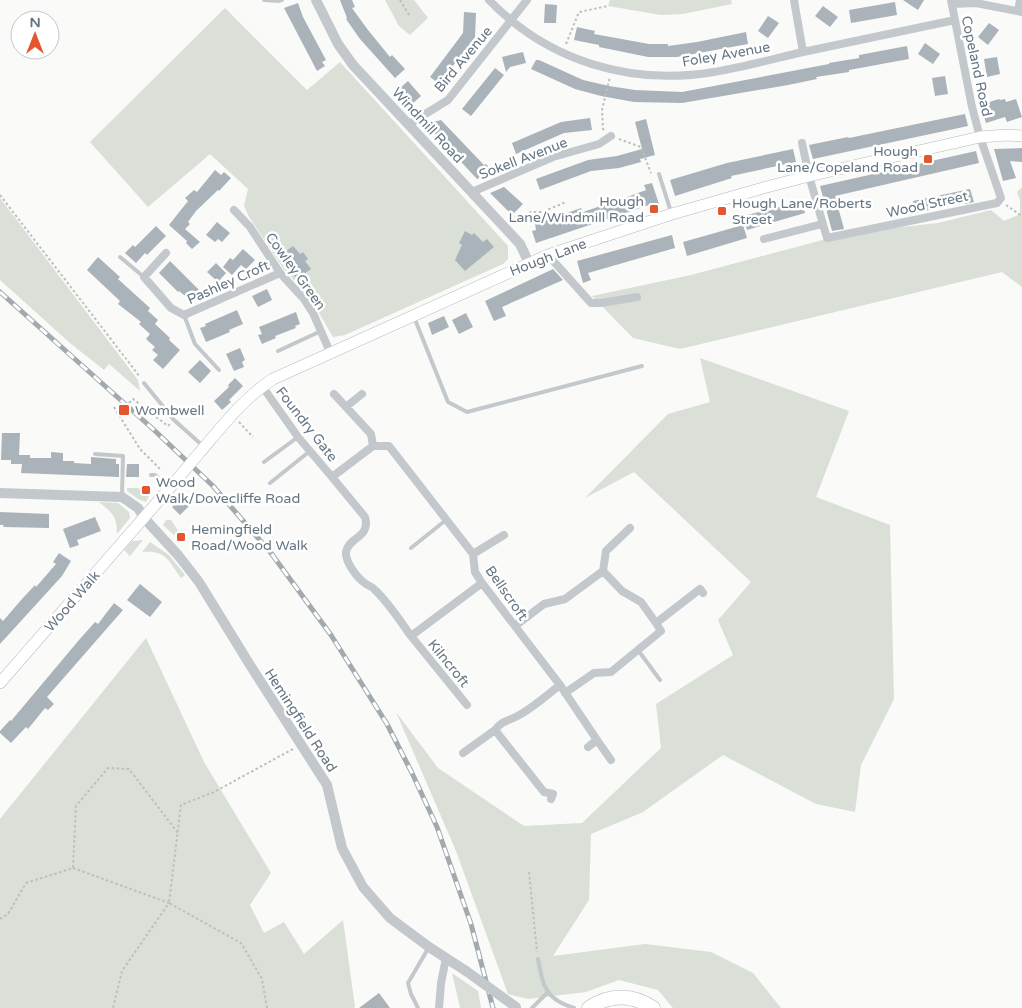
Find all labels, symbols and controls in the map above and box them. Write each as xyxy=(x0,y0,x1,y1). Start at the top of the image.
north arrow xyxy=(10,10,60,60)
text: N xyxy=(29,14,41,31)
street label: Copeland Road xyxy=(958,14,995,118)
street label: Bird Avenue xyxy=(431,23,496,96)
street label: Foley Avenue xyxy=(681,38,771,71)
street label: Windmill Road xyxy=(388,84,467,167)
street label: Sokell Avenue xyxy=(477,134,570,183)
place label: Hough Lane/Copeland Road xyxy=(777,143,918,176)
marker: Hough Lane/Copeland Road xyxy=(922,153,934,165)
street label: Wood Street xyxy=(885,187,970,221)
place label: Hough Lane/Windmill Road xyxy=(508,193,644,226)
place label: Hough Lane/Roberts Street xyxy=(732,195,872,228)
marker: Hough Lane/Windmill Road xyxy=(648,203,660,215)
marker: Hough Lane/Roberts Street xyxy=(716,205,728,217)
street label: Cowley Green xyxy=(262,229,329,313)
street label: Hough Lane xyxy=(507,235,589,280)
street label: Pashley Croft xyxy=(184,256,273,308)
street label: Foundry Gate xyxy=(272,383,341,465)
place label: Wombwell xyxy=(135,402,205,419)
marker: Wombwell xyxy=(117,403,131,417)
place label: Wood Walk/Dovecliffe Road xyxy=(156,474,300,507)
marker: Wood Walk/Dovecliffe Road xyxy=(140,484,152,496)
place label: Hemingfield Road/Wood Walk xyxy=(191,521,308,554)
marker: Hemingfield Road/Wood Walk xyxy=(175,531,187,543)
street label: Bellscroft xyxy=(482,563,532,624)
street label: Wood Walk xyxy=(41,567,104,635)
street label: Kilncroft xyxy=(424,636,473,691)
street label: Hemingfield Road xyxy=(261,665,340,775)

